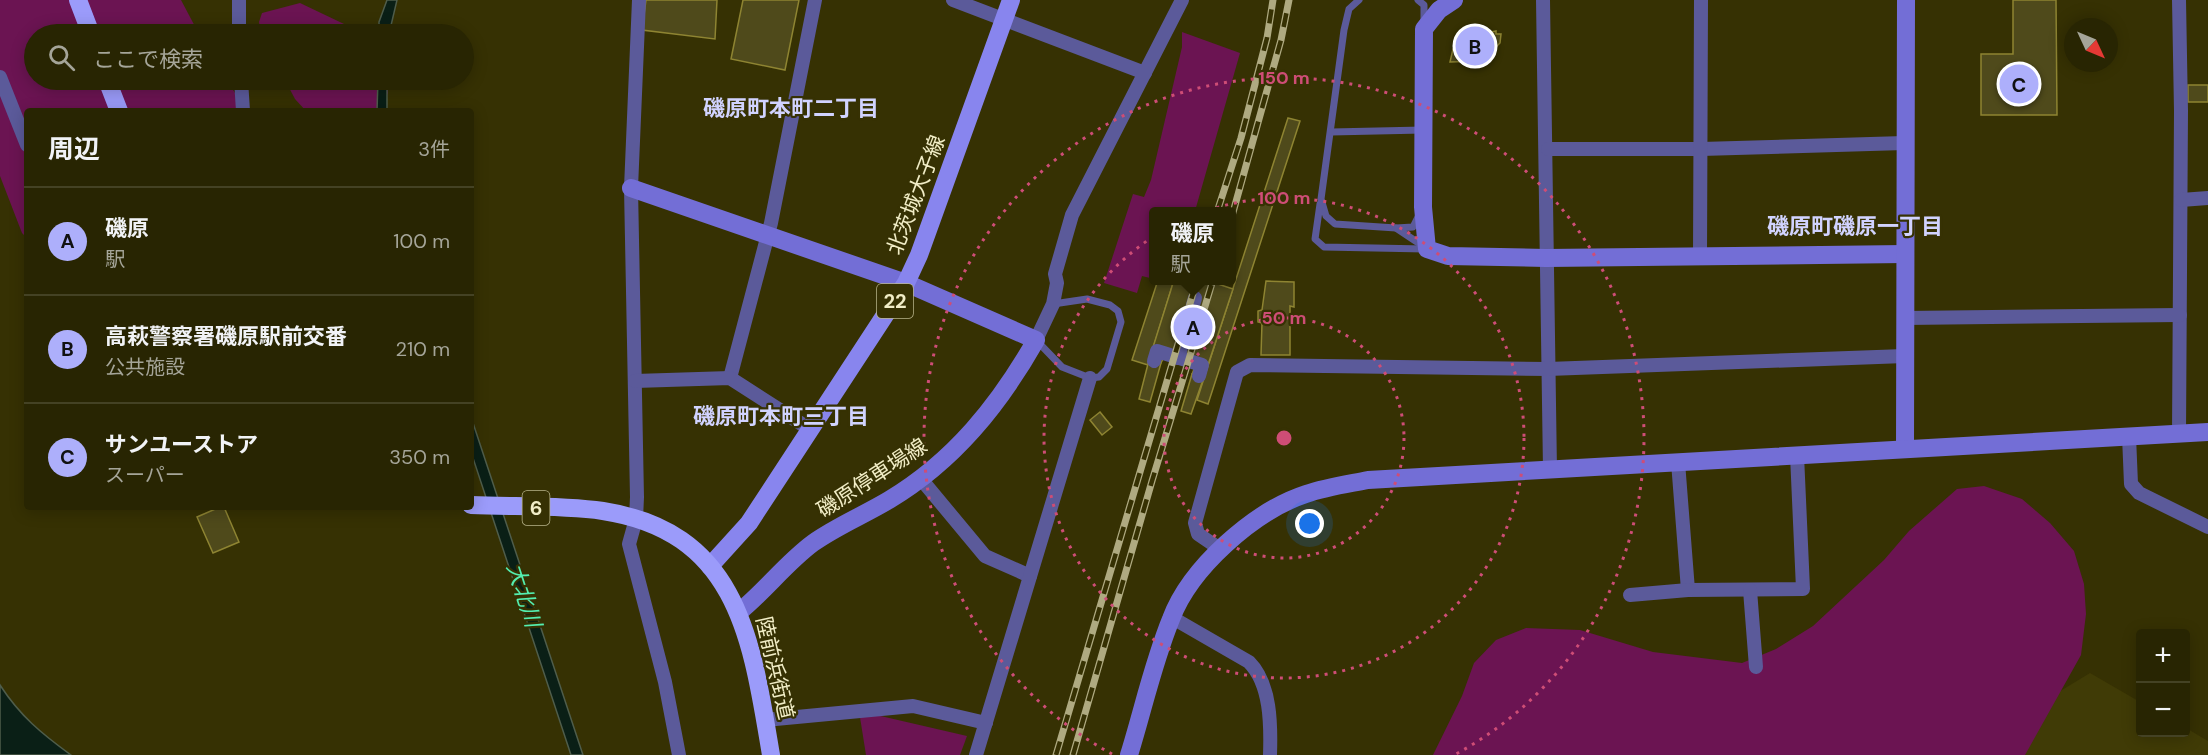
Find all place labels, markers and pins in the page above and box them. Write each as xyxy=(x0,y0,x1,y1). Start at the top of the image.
pin: B xyxy=(1456,24,1494,68)
pin: C xyxy=(2000,62,2038,106)
pin: A xyxy=(1174,304,1212,350)
centre of rings xyxy=(1274,428,1294,448)

